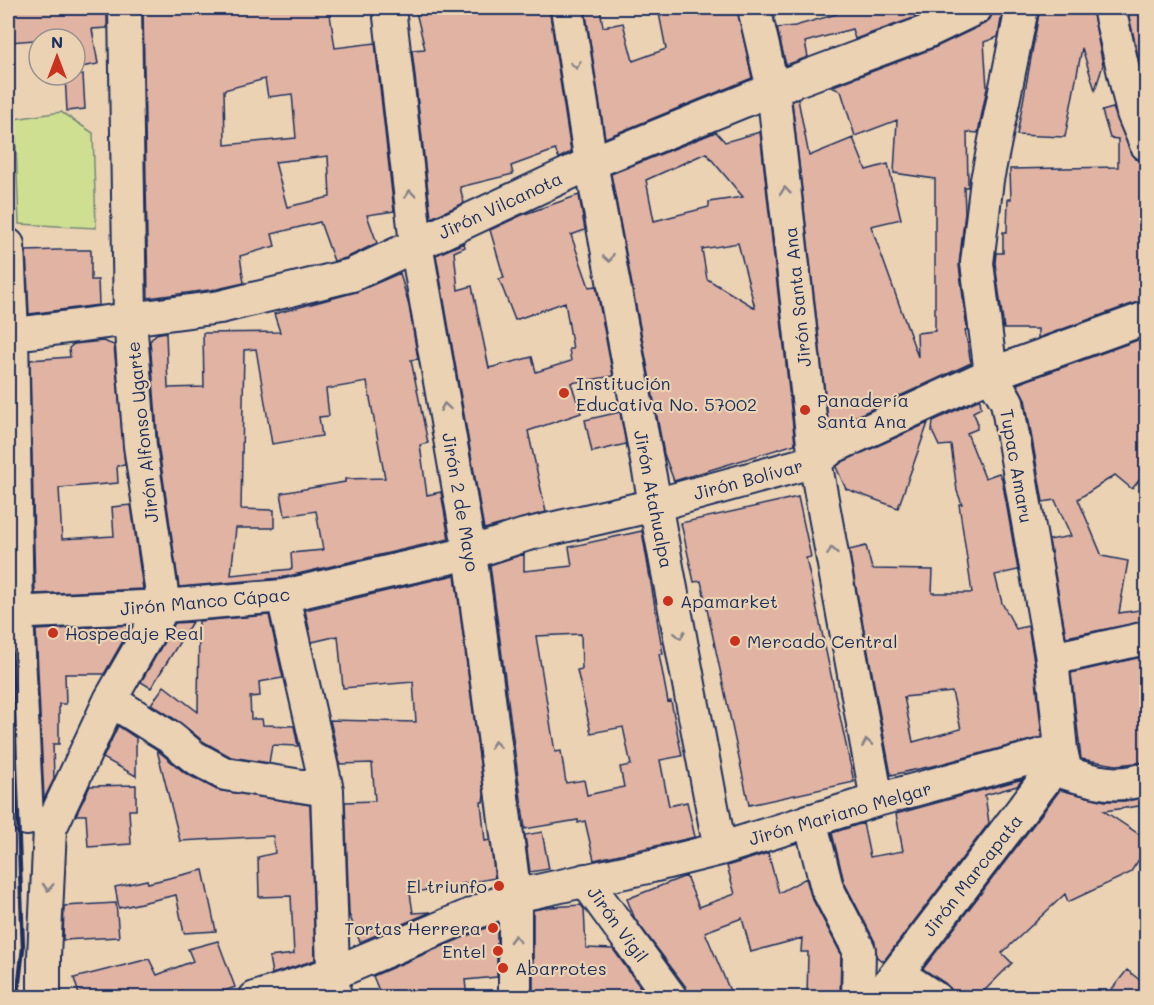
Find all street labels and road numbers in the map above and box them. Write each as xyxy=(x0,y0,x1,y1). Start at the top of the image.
street label: Jirón Vilcanota xyxy=(434,166,566,244)
street label: Jirón Santa Ana xyxy=(778,226,816,368)
street label: Jirón Alfonso Ugarte xyxy=(121,340,163,524)
street label: Tupac Amaru xyxy=(995,407,1039,525)
street label: Jirón Atahualpa xyxy=(629,428,679,570)
street label: Jirón 2 de Mayo xyxy=(437,431,485,574)
street label: Jirón Bolívar xyxy=(690,453,806,505)
street label: Jirón Manco Cápac xyxy=(119,582,291,620)
street label: Jirón Mariano Melgar xyxy=(746,775,934,851)
street label: Jirón Marcapata xyxy=(917,809,1027,941)
street label: Jirón Vigil xyxy=(582,881,654,967)

